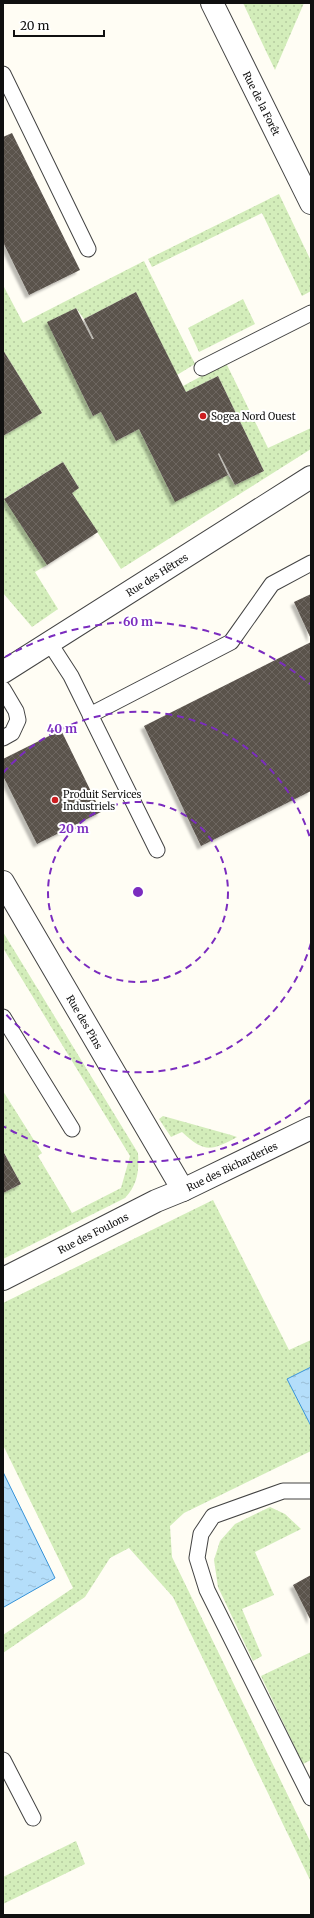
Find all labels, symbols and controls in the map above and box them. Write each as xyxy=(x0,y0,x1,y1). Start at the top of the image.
scale bar xyxy=(14,12,104,38)
text: 20 m xyxy=(20,18,49,33)
street label: Rue de la Forêt xyxy=(240,69,283,138)
place label: Sogea Nord Ouest xyxy=(211,410,296,423)
marker: Sogea Nord Ouest xyxy=(198,411,208,421)
street label: Rue des Hêtres xyxy=(124,551,191,600)
text: 60 m xyxy=(123,614,153,629)
text: 40 m xyxy=(47,721,77,736)
place label: Produit Services Industriels xyxy=(63,788,141,813)
marker: Produit Services Industriels xyxy=(50,795,60,805)
text: 20 m xyxy=(59,821,89,836)
centre of rings xyxy=(131,885,145,899)
street label: Rue des Pins xyxy=(63,993,105,1052)
street label: Rue des Bicharderies xyxy=(184,1139,280,1194)
street label: Rue des Foulons xyxy=(56,1210,131,1257)

